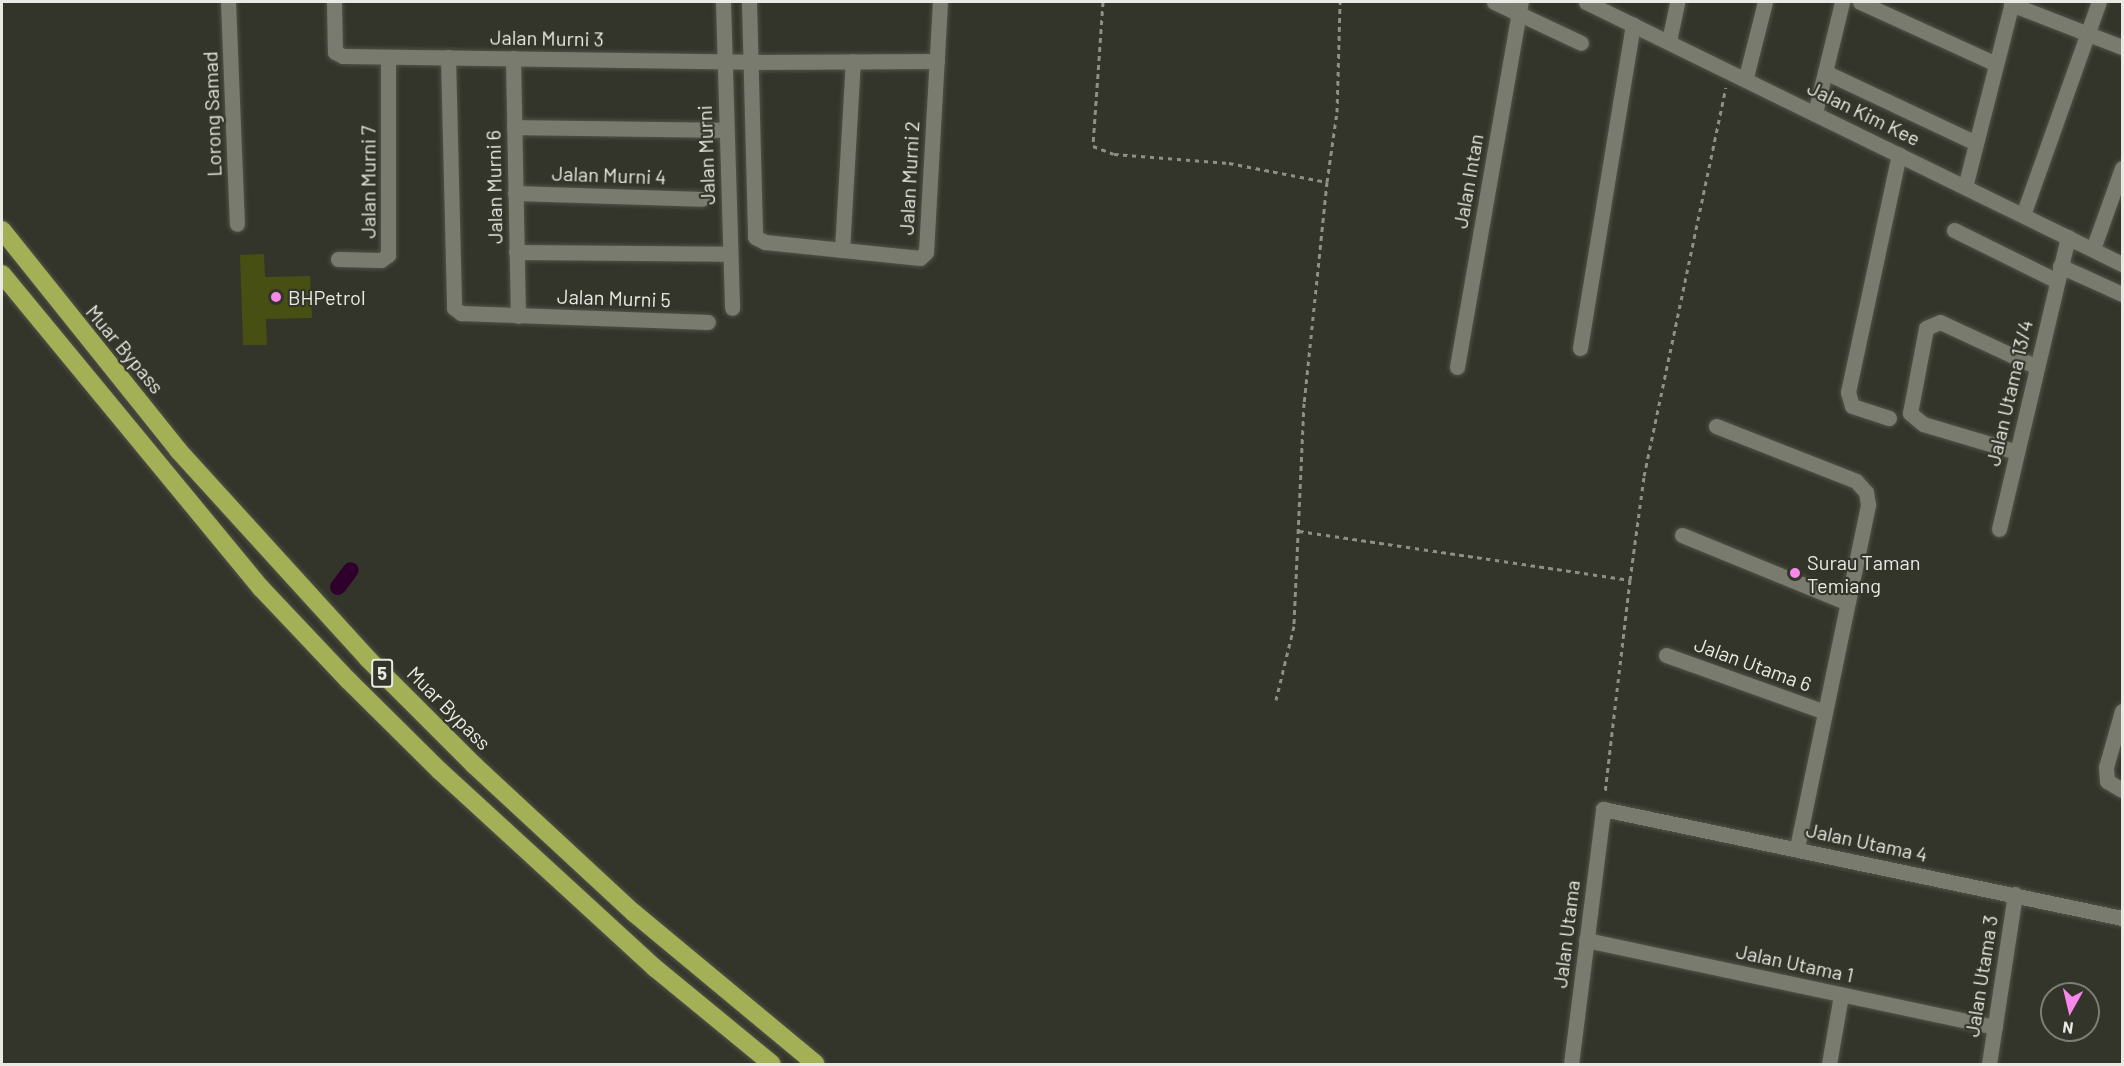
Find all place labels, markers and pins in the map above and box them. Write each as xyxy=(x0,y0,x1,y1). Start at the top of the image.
place label: BHPetrol xyxy=(288,285,366,309)
marker: BHPetrol xyxy=(269,290,283,304)
place label: Surau Taman Temiang xyxy=(1807,550,1920,597)
marker: Surau Taman Temiang xyxy=(1788,566,1802,580)

